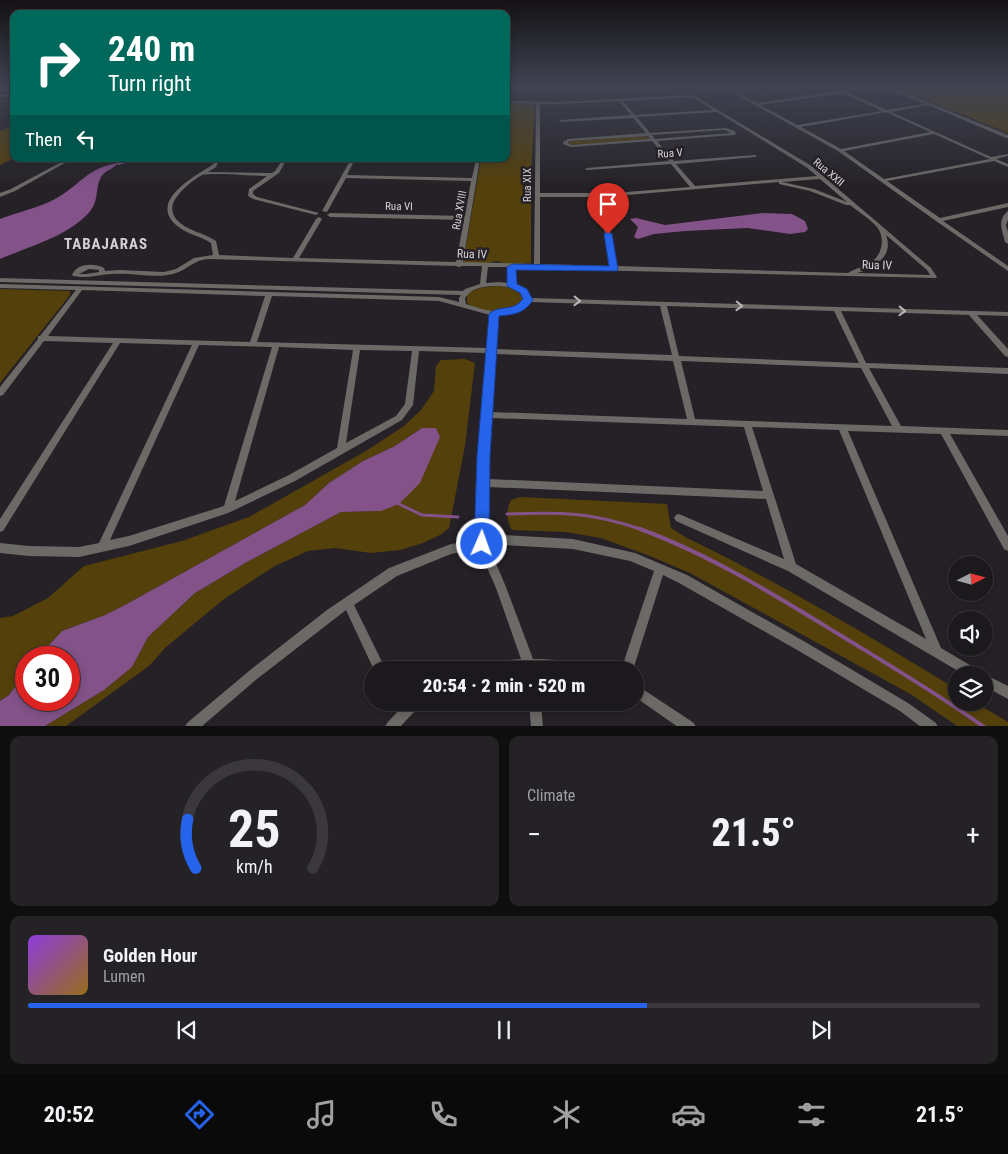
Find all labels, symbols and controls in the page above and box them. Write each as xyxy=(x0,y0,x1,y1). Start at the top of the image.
text: 240 m xyxy=(108,29,195,70)
icon: right xyxy=(25,30,90,95)
text: Turn right xyxy=(108,71,191,96)
icon: left xyxy=(72,125,100,153)
text: Then xyxy=(25,128,62,151)
street label: Rua V xyxy=(657,146,683,161)
street label: Rua XXII xyxy=(810,156,847,189)
street label: Rua XIX xyxy=(521,168,534,202)
pin xyxy=(587,183,629,234)
street label: Rua XVIII xyxy=(450,190,469,231)
icon: arrive xyxy=(594,190,622,218)
street label: Rua VI xyxy=(385,200,413,213)
district label: TABAJARAS xyxy=(64,235,148,253)
street label: Rua IV xyxy=(457,246,488,262)
street label: Rua IV xyxy=(862,257,893,273)
one-way arrow xyxy=(574,296,581,306)
one-way arrow xyxy=(736,300,744,311)
one-way arrow xyxy=(898,305,906,316)
position arrow xyxy=(455,517,507,569)
north arrow xyxy=(948,556,992,601)
map controls xyxy=(948,556,993,711)
button: sound xyxy=(948,611,993,656)
speed limit sign: 30 xyxy=(15,646,80,711)
button: layers xyxy=(948,666,993,711)
text: 20:54 · 2 min · 520 m xyxy=(423,674,585,697)
text: Climate xyxy=(527,786,575,805)
text: 25 xyxy=(228,799,281,860)
text: 21.5° xyxy=(711,811,796,855)
text: − xyxy=(527,818,541,851)
text: + xyxy=(966,818,980,851)
text: km/h xyxy=(236,856,273,877)
text: Golden Hour xyxy=(103,944,197,967)
text: Lumen xyxy=(103,967,145,986)
icon: previous xyxy=(173,1016,201,1044)
icon: pause xyxy=(490,1016,518,1044)
icon: next xyxy=(807,1016,835,1044)
icon: directions xyxy=(182,1097,217,1132)
icon: music xyxy=(304,1097,339,1132)
icon: phone xyxy=(426,1097,461,1132)
icon: climate xyxy=(549,1097,584,1132)
icon: car xyxy=(671,1097,706,1132)
icon: filters xyxy=(794,1097,829,1132)
text: 20:52 xyxy=(44,1102,94,1127)
text: 21.5° xyxy=(916,1102,964,1127)

